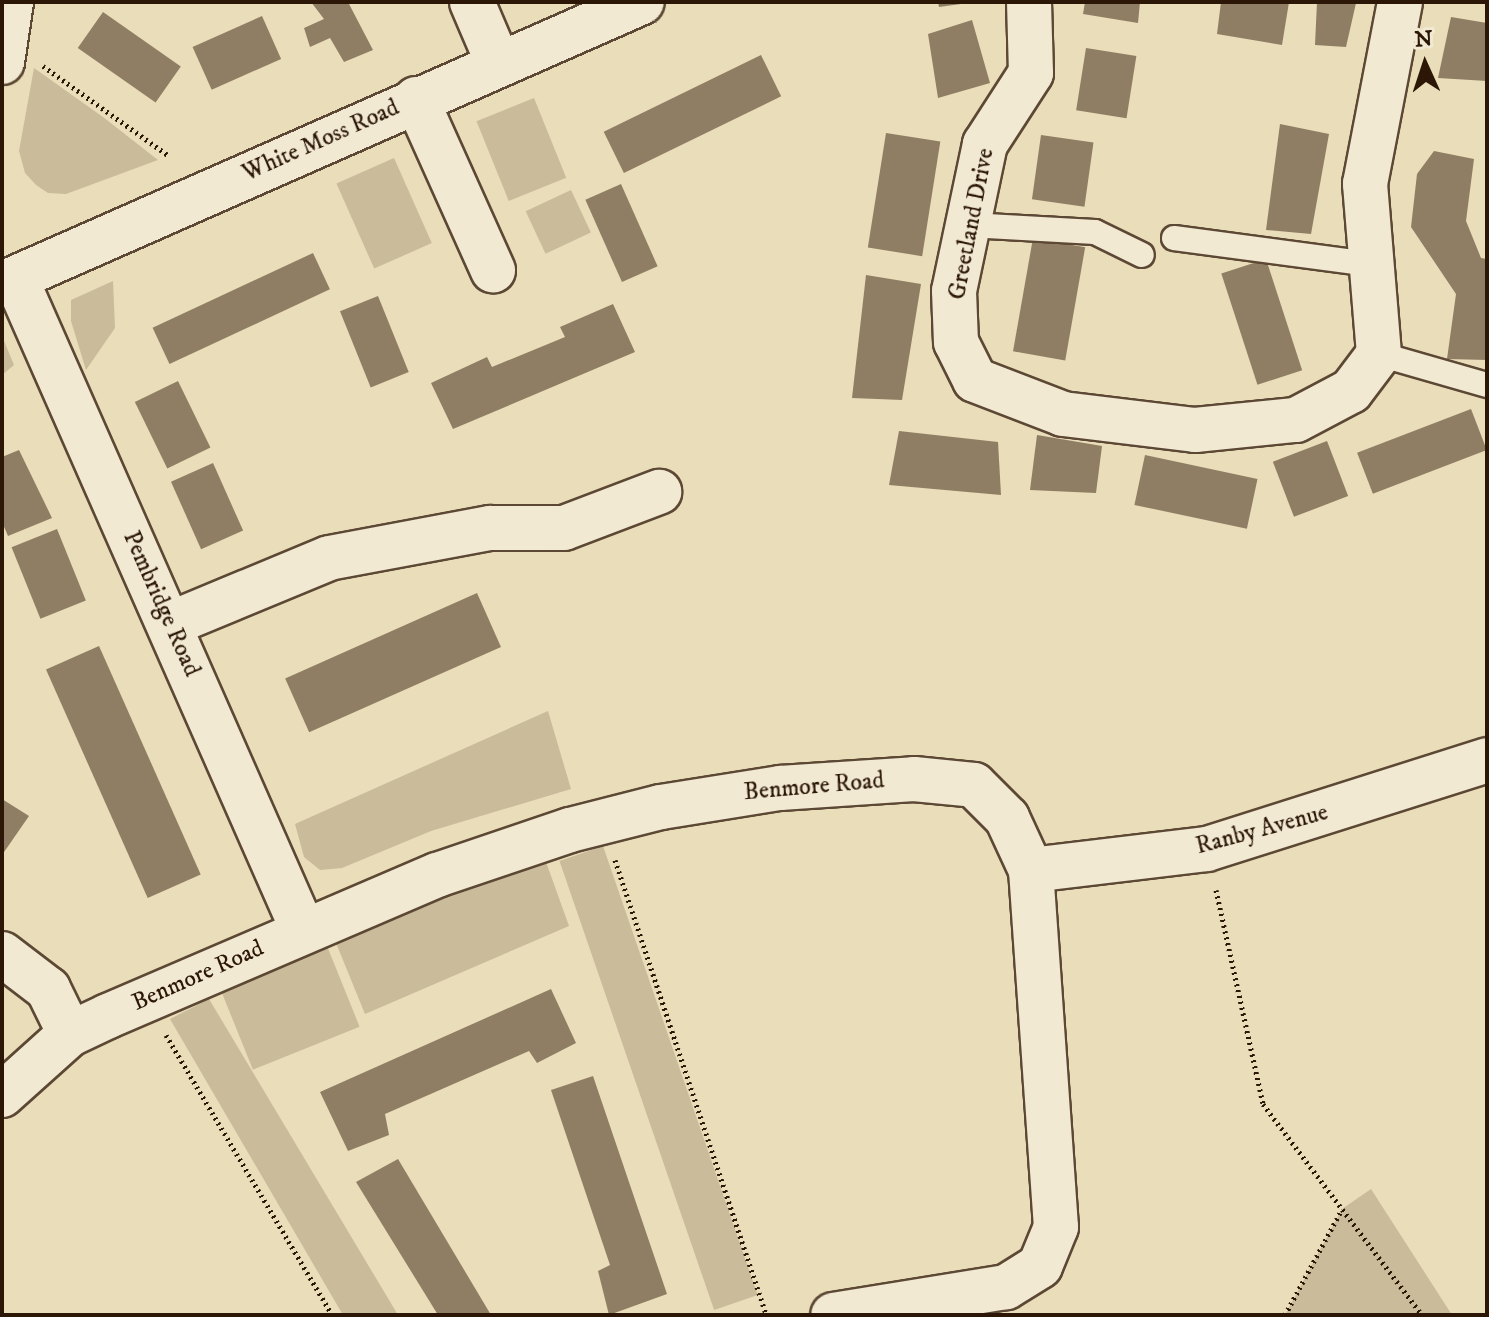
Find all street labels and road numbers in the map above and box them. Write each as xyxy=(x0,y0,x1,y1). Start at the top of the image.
street label: White Moss Road xyxy=(238,94,404,188)
street label: Greetland Drive xyxy=(943,146,1001,302)
street label: Pembridge Road xyxy=(116,527,206,681)
street label: Benmore Road xyxy=(743,767,885,807)
street label: Ranby Avenue xyxy=(1193,799,1331,861)
street label: Benmore Road xyxy=(128,934,268,1018)

